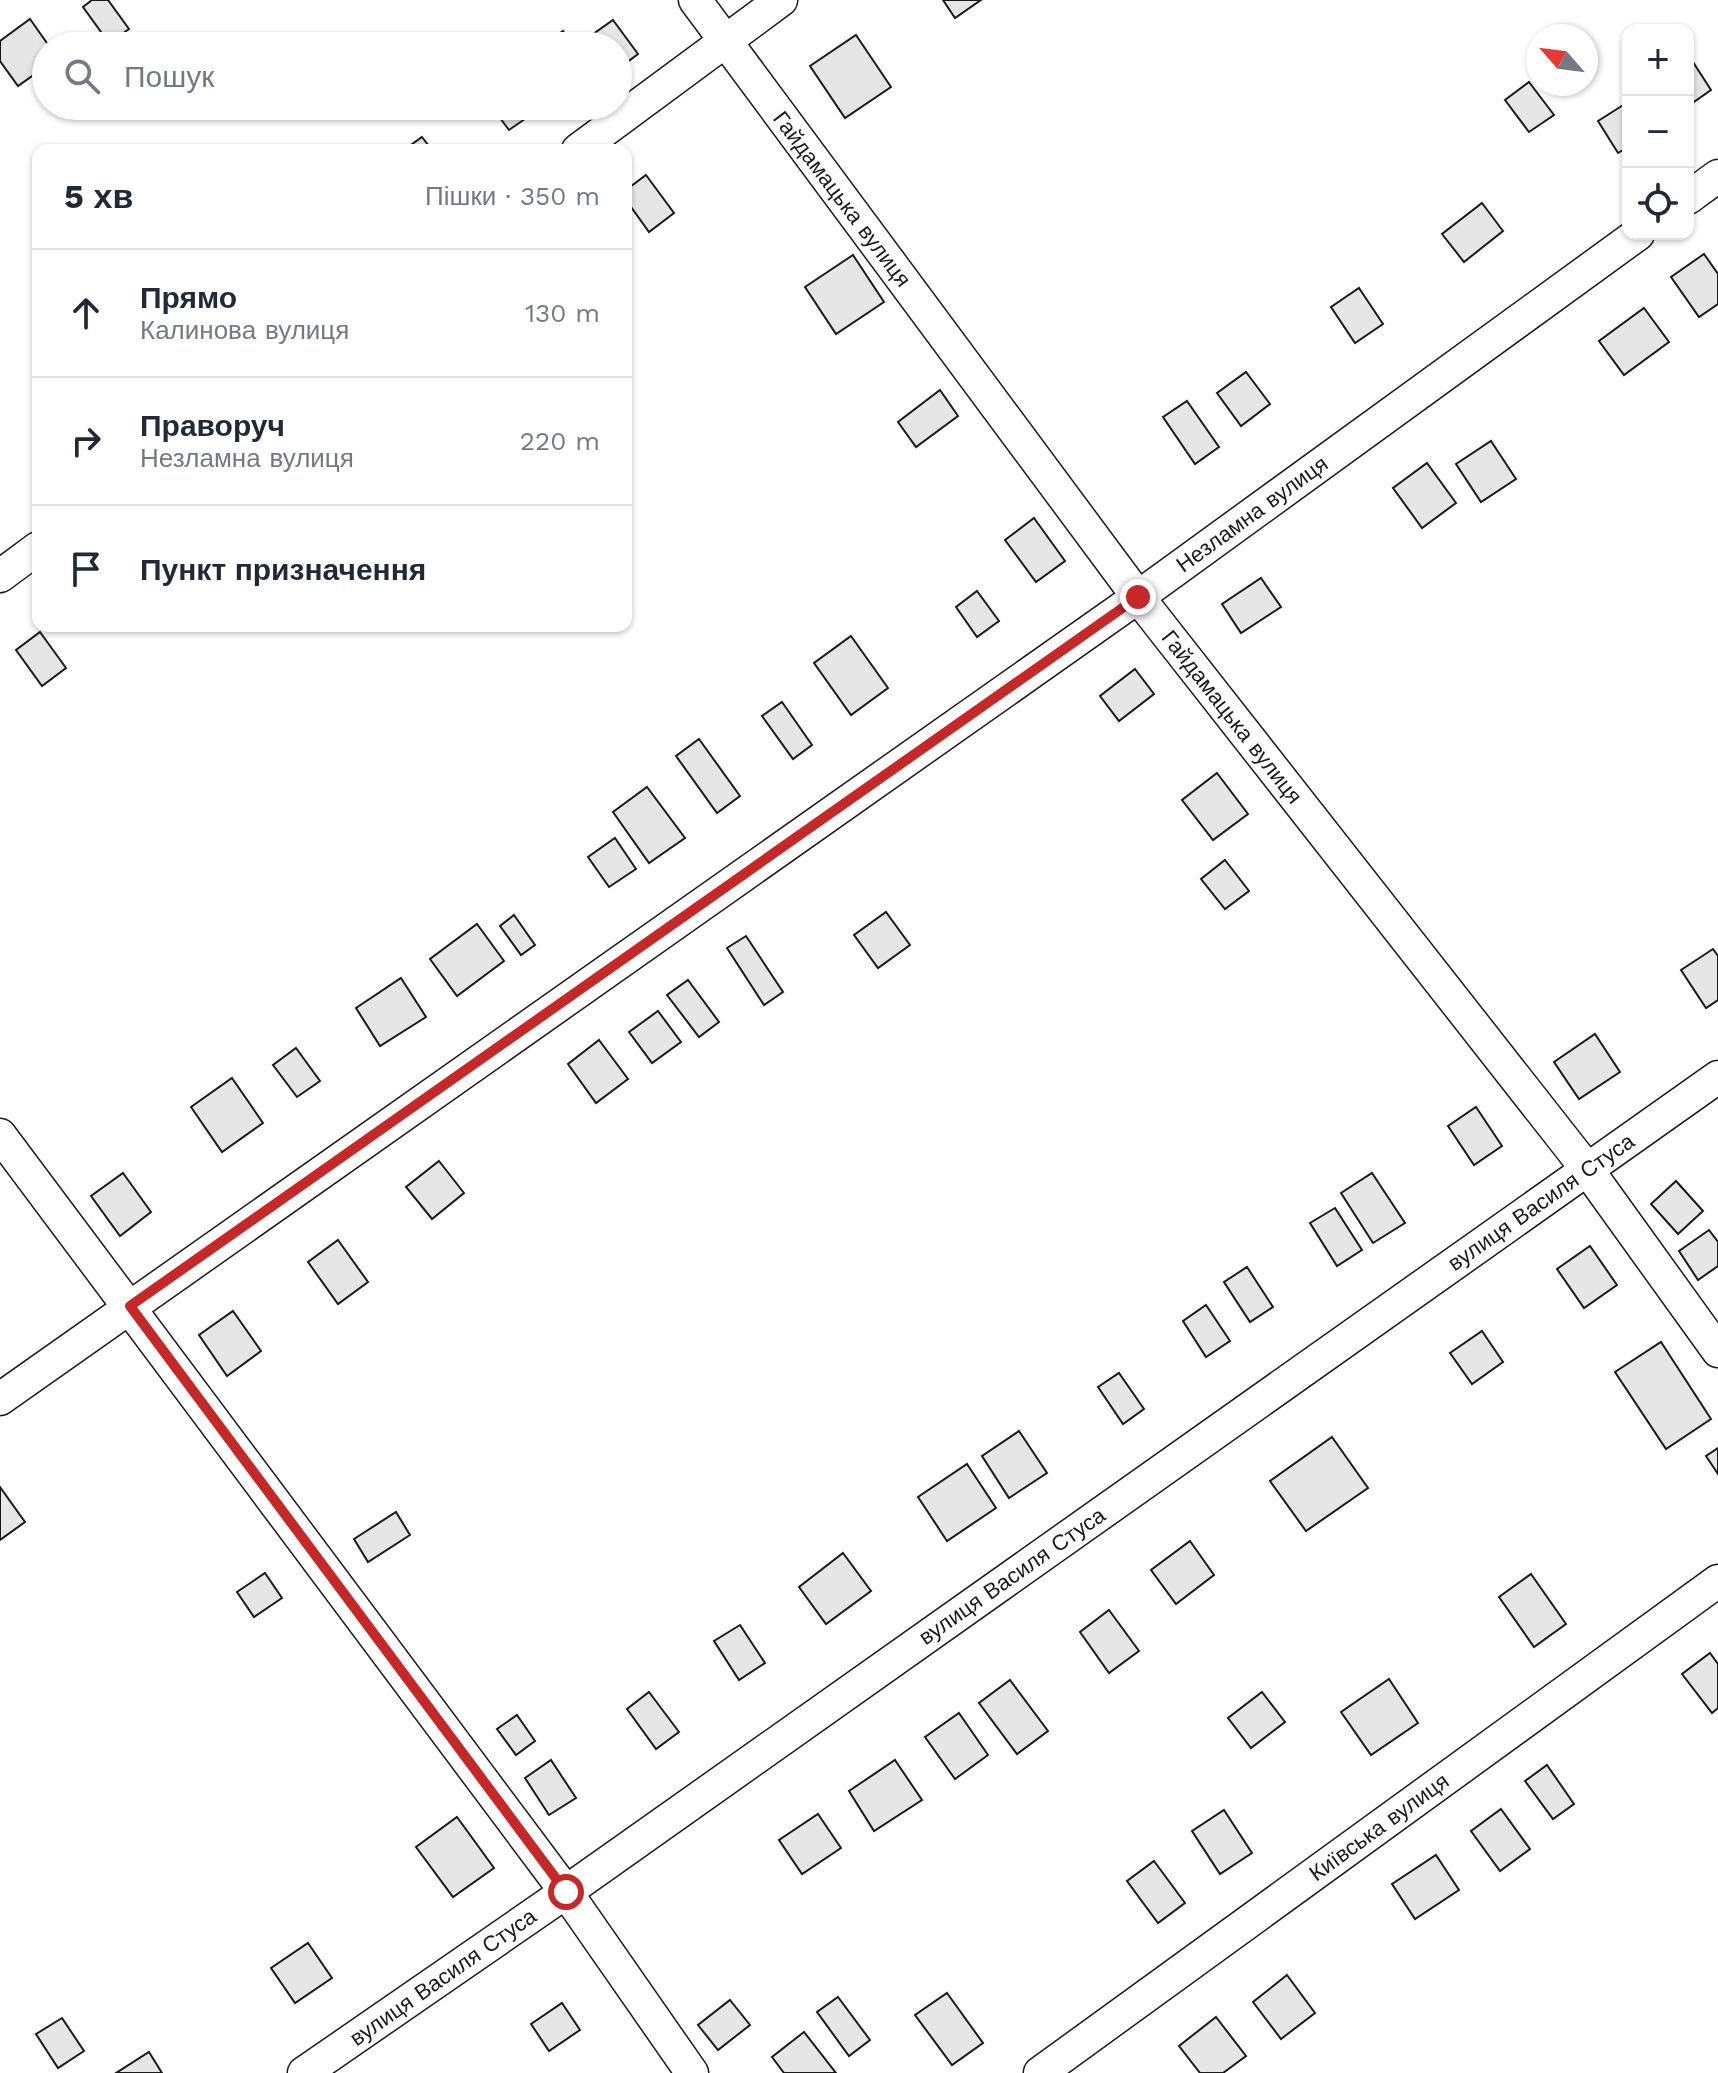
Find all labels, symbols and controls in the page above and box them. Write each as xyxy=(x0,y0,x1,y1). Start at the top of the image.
north arrow xyxy=(1526,24,1598,96)
map controls xyxy=(1622,24,1694,240)
button: + xyxy=(1622,24,1694,96)
search box xyxy=(32,32,632,120)
icon: search xyxy=(60,54,104,98)
text: Пошук xyxy=(124,59,214,94)
button: − xyxy=(1622,96,1694,168)
street label: Гайдамацька вулиця xyxy=(768,106,916,292)
button: locate xyxy=(1622,168,1694,240)
text: 5 хв xyxy=(64,176,133,216)
text: Пішки · 350 m xyxy=(425,181,600,211)
text: Прямо xyxy=(140,280,237,315)
icon: ahead xyxy=(64,291,108,335)
text: 130 m xyxy=(525,298,600,328)
text: Калинова вулиця xyxy=(140,315,349,345)
text: Праворуч xyxy=(140,408,285,443)
icon: right xyxy=(64,419,108,463)
text: 220 m xyxy=(520,426,600,456)
text: Незламна вулиця xyxy=(140,443,354,473)
street label: Незламна вулиця xyxy=(1171,451,1333,577)
icon: arrive xyxy=(64,547,108,591)
text: Пункт призначення xyxy=(140,552,426,587)
route end xyxy=(1120,579,1156,615)
street label: Гайдамацька вулиця xyxy=(1157,625,1307,809)
street label: вулиця Василя Стуса xyxy=(1443,1128,1640,1276)
street label: вулиця Василя Стуса xyxy=(914,1502,1111,1650)
street label: Київська вулиця xyxy=(1304,1768,1454,1886)
route start xyxy=(548,1874,584,1910)
street label: вулиця Василя Стуса xyxy=(345,1903,542,2051)

